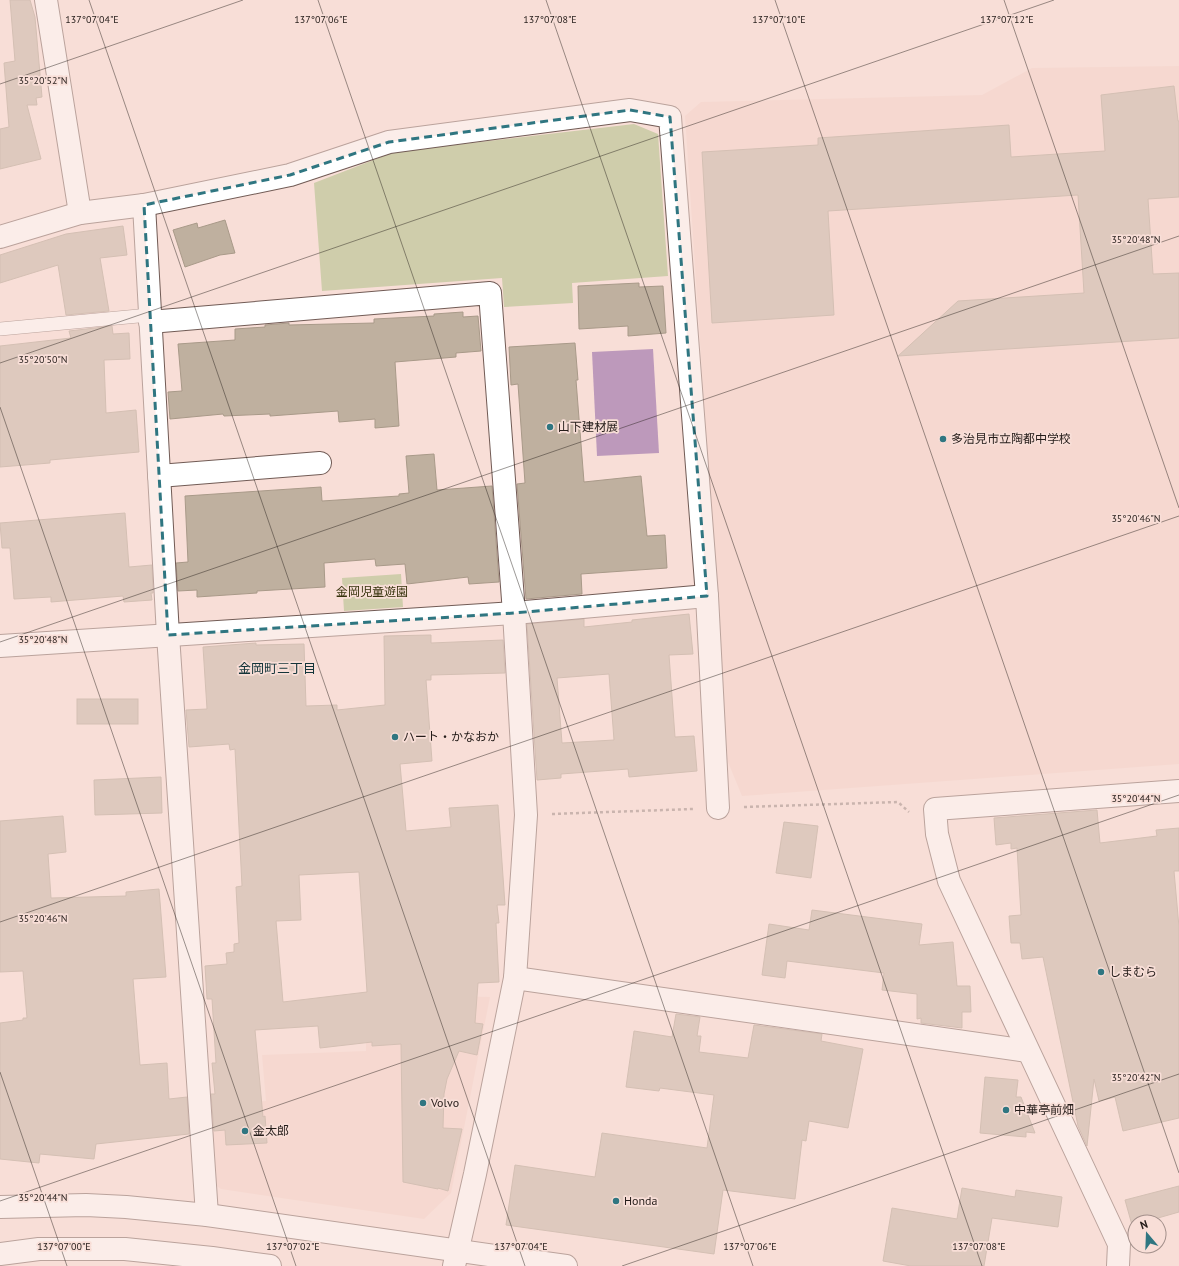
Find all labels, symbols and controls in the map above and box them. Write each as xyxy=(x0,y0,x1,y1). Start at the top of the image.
text: 137°07'04"E xyxy=(65,13,119,26)
text: 137°07'06"E xyxy=(294,13,348,26)
text: 137°07'08"E xyxy=(523,13,577,26)
text: 137°07'10"E xyxy=(752,13,806,26)
text: 137°07'12"E xyxy=(980,13,1034,26)
text: 35°20'52"N xyxy=(18,74,68,87)
text: 35°20'48"N xyxy=(1111,233,1161,246)
text: 35°20'50"N xyxy=(18,353,68,366)
place label: 山下建材展 xyxy=(558,419,618,434)
marker: 山下建材展 xyxy=(545,422,555,432)
place label: 多治見市立陶都中学校 xyxy=(951,431,1071,446)
marker: 多治見市立陶都中学校 xyxy=(938,434,948,444)
text: 35°20'46"N xyxy=(1111,512,1161,525)
park label: 金岡児童遊園 xyxy=(336,584,408,599)
text: 35°20'48"N xyxy=(18,633,68,646)
district label: 金岡町三丁目 xyxy=(238,660,316,677)
place label: ハート・かなおか xyxy=(403,729,499,744)
marker: ハート・かなおか xyxy=(390,732,400,742)
text: 35°20'44"N xyxy=(1111,792,1161,805)
text: 35°20'46"N xyxy=(18,912,68,925)
place label: しまむら xyxy=(1109,964,1157,979)
marker: しまむら xyxy=(1096,967,1106,977)
text: 35°20'42"N xyxy=(1111,1071,1161,1084)
place label: Volvo xyxy=(430,1095,459,1110)
marker: Volvo xyxy=(418,1098,428,1108)
place label: 中華亭前畑 xyxy=(1014,1102,1074,1117)
marker: 中華亭前畑 xyxy=(1001,1105,1011,1115)
place label: 金太郎 xyxy=(253,1123,289,1138)
marker: 金太郎 xyxy=(240,1126,250,1136)
text: 35°20'44"N xyxy=(18,1191,68,1204)
place label: Honda xyxy=(624,1193,658,1208)
marker: Honda xyxy=(611,1196,621,1206)
north arrow xyxy=(1127,1214,1167,1254)
text: N xyxy=(1138,1217,1149,1232)
text: 137°07'00"E xyxy=(37,1240,91,1253)
text: 137°07'02"E xyxy=(266,1240,320,1253)
text: 137°07'04"E xyxy=(494,1240,548,1253)
text: 137°07'06"E xyxy=(723,1240,777,1253)
text: 137°07'08"E xyxy=(952,1240,1006,1253)

